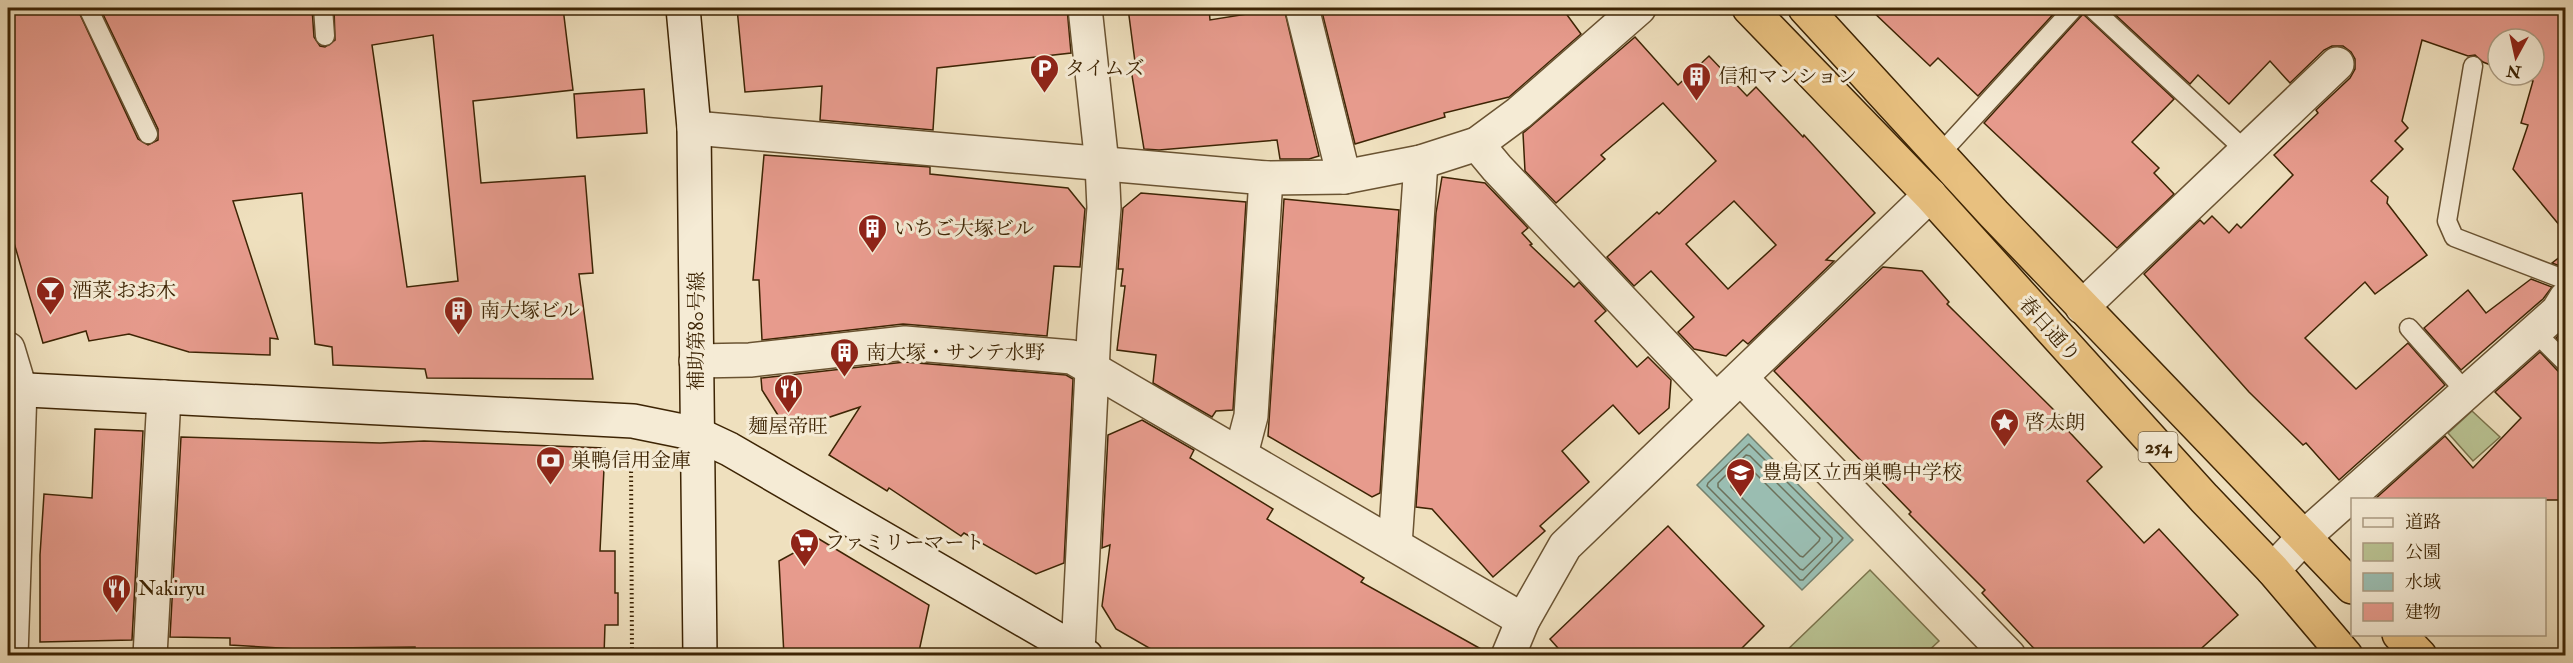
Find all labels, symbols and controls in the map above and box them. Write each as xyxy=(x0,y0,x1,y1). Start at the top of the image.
north arrow xyxy=(2486,27,2546,87)
parking icon: タイムズ xyxy=(1028,52,1060,94)
place label: タイムズ xyxy=(1065,56,1145,81)
building icon: 信和マンション xyxy=(1681,60,1713,102)
text: N xyxy=(2505,60,2524,82)
place label: 信和マンション xyxy=(1718,64,1857,89)
building icon: いちご大塚ビル xyxy=(857,212,889,254)
place label: いちご大塚ビル xyxy=(894,216,1034,241)
street label: 補助第80号線 xyxy=(684,271,709,391)
bar icon: 酒菜 おお木 xyxy=(35,274,67,316)
place label: 酒菜 おお木 xyxy=(72,278,176,303)
street label: 春日通り xyxy=(2014,291,2086,367)
building icon: 南大塚ビル xyxy=(443,294,475,336)
place label: 南大塚ビル xyxy=(480,298,580,323)
building icon: 南大塚・サンテ水野 xyxy=(829,336,861,378)
place label: 南大塚・サンテ水野 xyxy=(866,340,1045,365)
restaurant icon: 麺屋帝旺 xyxy=(772,372,804,414)
place icon: 啓太朗 xyxy=(1988,406,2020,448)
place label: 啓太朗 xyxy=(2025,410,2085,435)
place label: 麺屋帝旺 xyxy=(748,414,828,439)
road number: 254 xyxy=(2138,432,2178,462)
bank icon: 巣鴨信用金庫 xyxy=(534,444,566,486)
place label: 巣鴨信用金庫 xyxy=(571,448,691,473)
school or university icon: 豊島区立西巣鴨中学校 xyxy=(1725,456,1757,498)
place label: 豊島区立西巣鴨中学校 xyxy=(1762,460,1962,485)
legend xyxy=(2351,498,2546,636)
text: 道路 xyxy=(2405,511,2441,534)
supermarket icon: ファミリーマート xyxy=(788,526,820,568)
place label: ファミリーマート xyxy=(825,530,985,555)
text: 公園 xyxy=(2405,541,2441,564)
text: 水域 xyxy=(2405,571,2441,594)
restaurant icon: Nakiryu xyxy=(101,572,133,614)
place label: Nakiryu xyxy=(138,576,205,601)
text: 建物 xyxy=(2405,601,2441,624)

